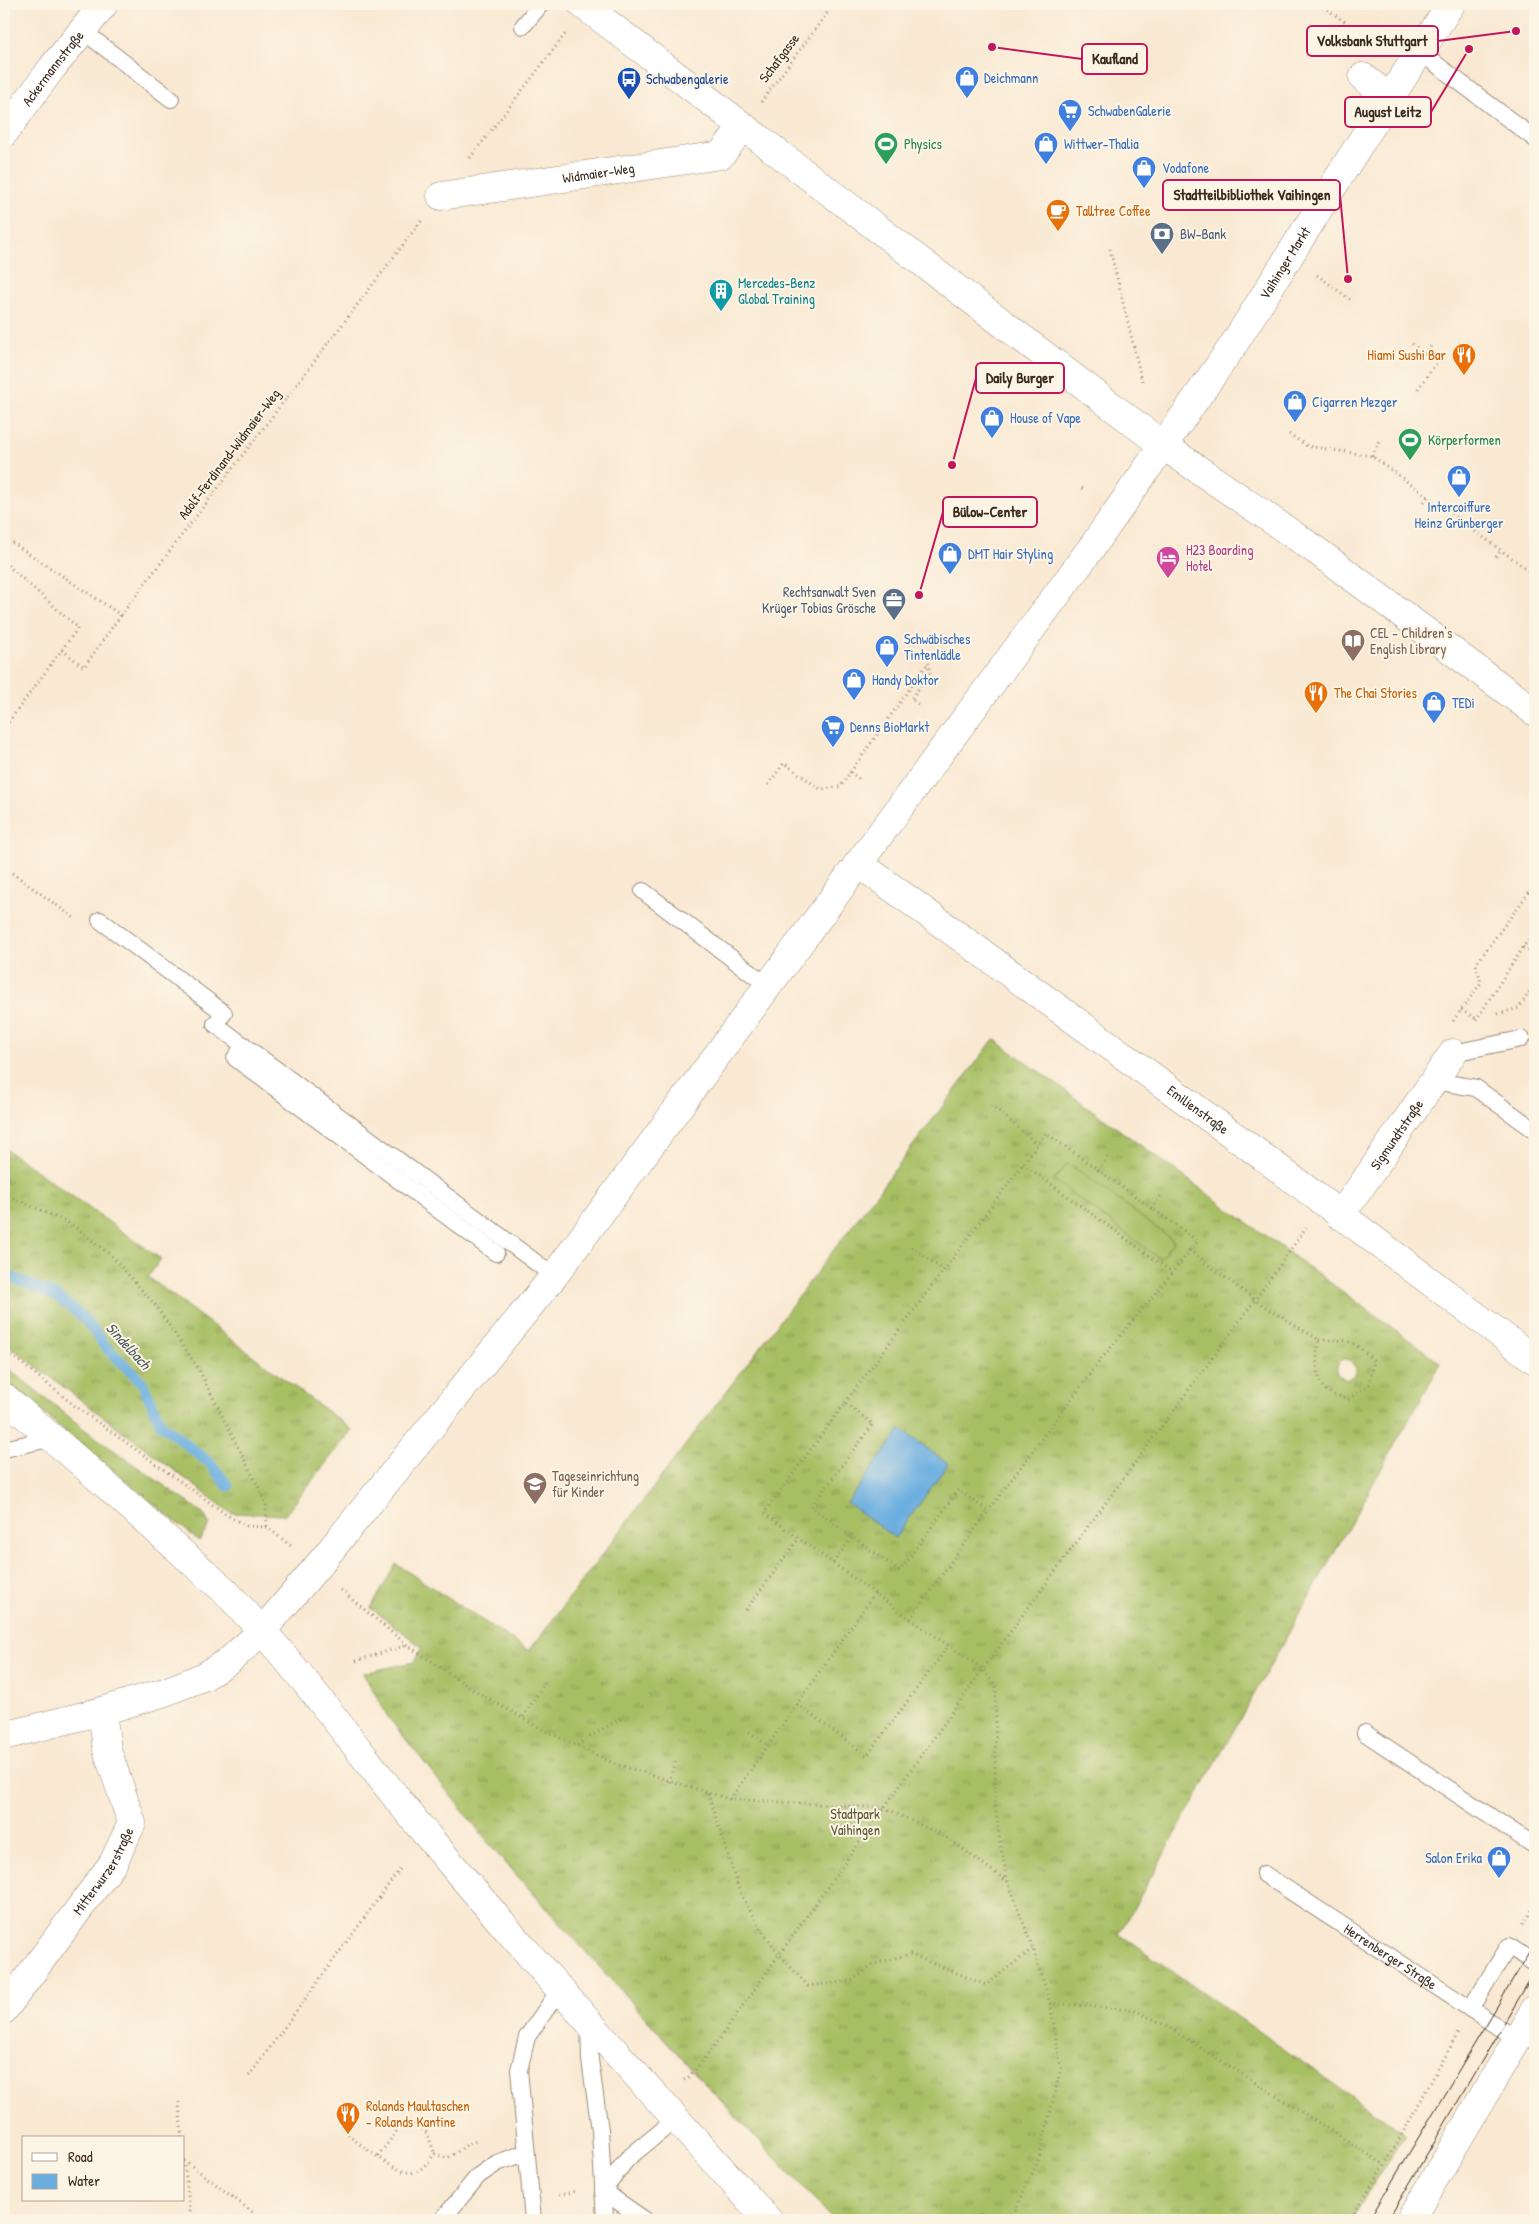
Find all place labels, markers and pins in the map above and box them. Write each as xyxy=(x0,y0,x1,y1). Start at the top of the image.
callout: Volksbank Stuttgart xyxy=(1307,26,1438,56)
callout: Kaufland xyxy=(1082,44,1147,74)
shop icon: Deichmann xyxy=(954,65,980,99)
bus stop icon: Schwabengalerie xyxy=(616,66,642,100)
place label: Deichmann xyxy=(984,68,1038,87)
place label: Schwabengalerie xyxy=(646,69,729,89)
callout: August Leitz xyxy=(1345,97,1431,127)
supermarket icon: SchwabenGalerie xyxy=(1057,98,1083,132)
place label: SchwabenGalerie xyxy=(1088,101,1171,120)
sports icon: Physics xyxy=(873,131,899,165)
shop icon: Wittwer-Thalia xyxy=(1033,131,1059,165)
place label: Physics xyxy=(904,134,942,154)
place label: Wittwer-Thalia xyxy=(1064,134,1139,153)
shop icon: Vodafone xyxy=(1131,155,1157,189)
place label: Vodafone xyxy=(1162,158,1209,177)
callout: Stadtteilbibliothek Vaihingen xyxy=(1163,180,1340,210)
cafe icon: Talltree Coffee xyxy=(1045,198,1071,232)
place label: Talltree Coffee xyxy=(1076,201,1151,220)
bank icon: BW-Bank xyxy=(1149,221,1175,255)
place label: BW-Bank xyxy=(1180,224,1226,243)
place label: Mercedes-Benz Global Training xyxy=(738,273,815,309)
building icon: Mercedes-Benz Global Training xyxy=(708,278,734,312)
restaurant icon: Hiami Sushi Bar xyxy=(1451,342,1477,376)
place label: Hiami Sushi Bar xyxy=(1367,345,1447,364)
callout: Daily Burger xyxy=(976,363,1064,393)
shop icon: Cigarren Mezger xyxy=(1282,389,1308,423)
place label: Cigarren Mezger xyxy=(1312,392,1398,412)
shop icon: House of Vape xyxy=(979,405,1005,439)
place label: House of Vape xyxy=(1010,408,1081,428)
sports icon: Körperformen xyxy=(1397,427,1423,461)
place label: Körperformen xyxy=(1428,430,1501,450)
shop icon: Intercoiffure Heinz Grünberger xyxy=(1446,464,1472,498)
callout: Bülow-Center xyxy=(943,497,1037,527)
place label: Intercoiffure Heinz Grünberger xyxy=(1415,497,1504,533)
place label: H23 Boarding Hotel xyxy=(1186,540,1253,575)
shop icon: DMT Hair Styling xyxy=(937,541,963,575)
place label: DMT Hair Styling xyxy=(968,544,1053,564)
hotel icon: H23 Boarding Hotel xyxy=(1155,545,1181,579)
place label: Rechtsanwalt Sven Krüger Tobias Grösche xyxy=(762,582,876,618)
office icon: Rechtsanwalt Sven Krüger Tobias Grösche xyxy=(881,587,907,621)
place label: CEL - Children‘s English Library xyxy=(1370,623,1452,659)
library icon: CEL - Children‘s English Library xyxy=(1340,628,1366,662)
place label: Schwäbisches Tintenlädle xyxy=(904,629,970,664)
shop icon: Schwäbisches Tintenlädle xyxy=(874,634,900,668)
shop icon: Handy Doktor xyxy=(841,667,867,701)
place label: Handy Doktor xyxy=(872,670,940,690)
restaurant icon: The Chai Stories xyxy=(1303,680,1329,714)
place label: The Chai Stories xyxy=(1334,683,1417,702)
shop icon: TEDi xyxy=(1421,690,1447,724)
place label: TEDi xyxy=(1452,693,1475,712)
supermarket icon: Denns BioMarkt xyxy=(820,714,846,748)
place label: Denns BioMarkt xyxy=(850,717,929,736)
place label: Tageseinrichtung für Kinder xyxy=(552,1466,639,1501)
school or university icon: Tageseinrichtung für Kinder xyxy=(522,1471,548,1505)
shop icon: Salon Erika xyxy=(1486,1845,1512,1879)
place label: Salon Erika xyxy=(1425,1848,1483,1867)
place label: Rolands Maultaschen - Rolands Kantine xyxy=(366,2096,470,2131)
restaurant icon: Rolands Maultaschen - Rolands Kantine xyxy=(335,2101,361,2135)

